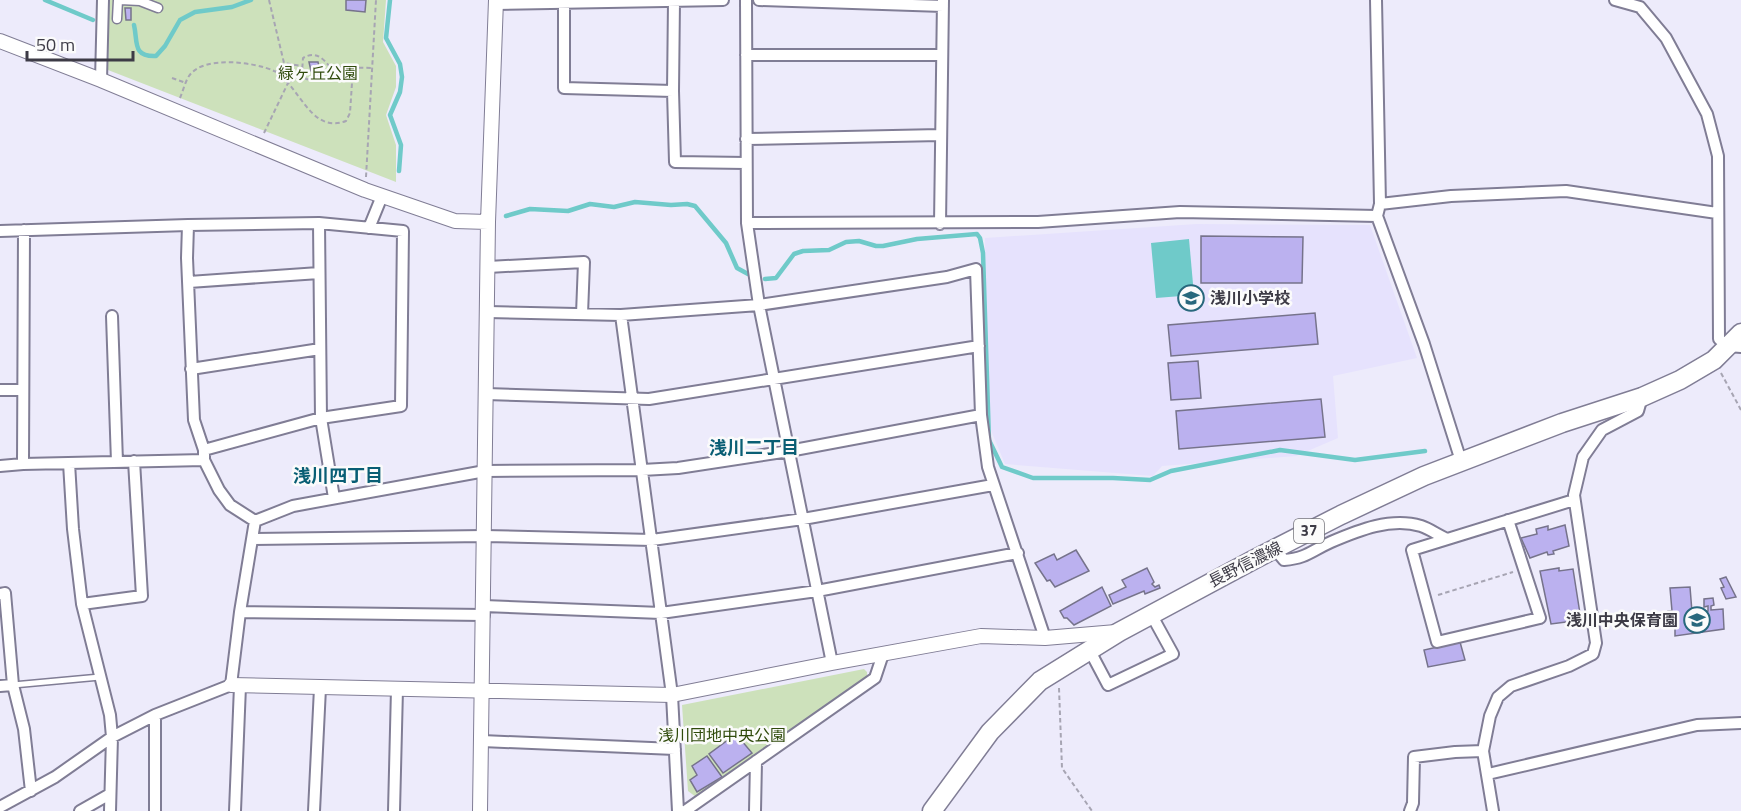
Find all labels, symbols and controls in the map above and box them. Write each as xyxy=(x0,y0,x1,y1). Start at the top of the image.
scale bar xyxy=(27,24,134,62)
text: 50 m xyxy=(36,31,75,58)
park label: 緑ヶ丘公園 xyxy=(278,61,358,85)
school or university icon: 浅川小学校 xyxy=(1176,283,1206,313)
place label: 浅川小学校 xyxy=(1210,286,1290,310)
district label: 浅川二丁目 xyxy=(709,434,799,461)
district label: 浅川四丁目 xyxy=(293,462,383,489)
road number: 37 xyxy=(1294,519,1324,543)
street label: 長野信濃線 xyxy=(1204,535,1286,593)
school or university icon: 浅川中央保育園 xyxy=(1682,605,1712,635)
place label: 浅川中央保育園 xyxy=(1566,608,1678,632)
park label: 浅川団地中央公園 xyxy=(658,723,786,747)

